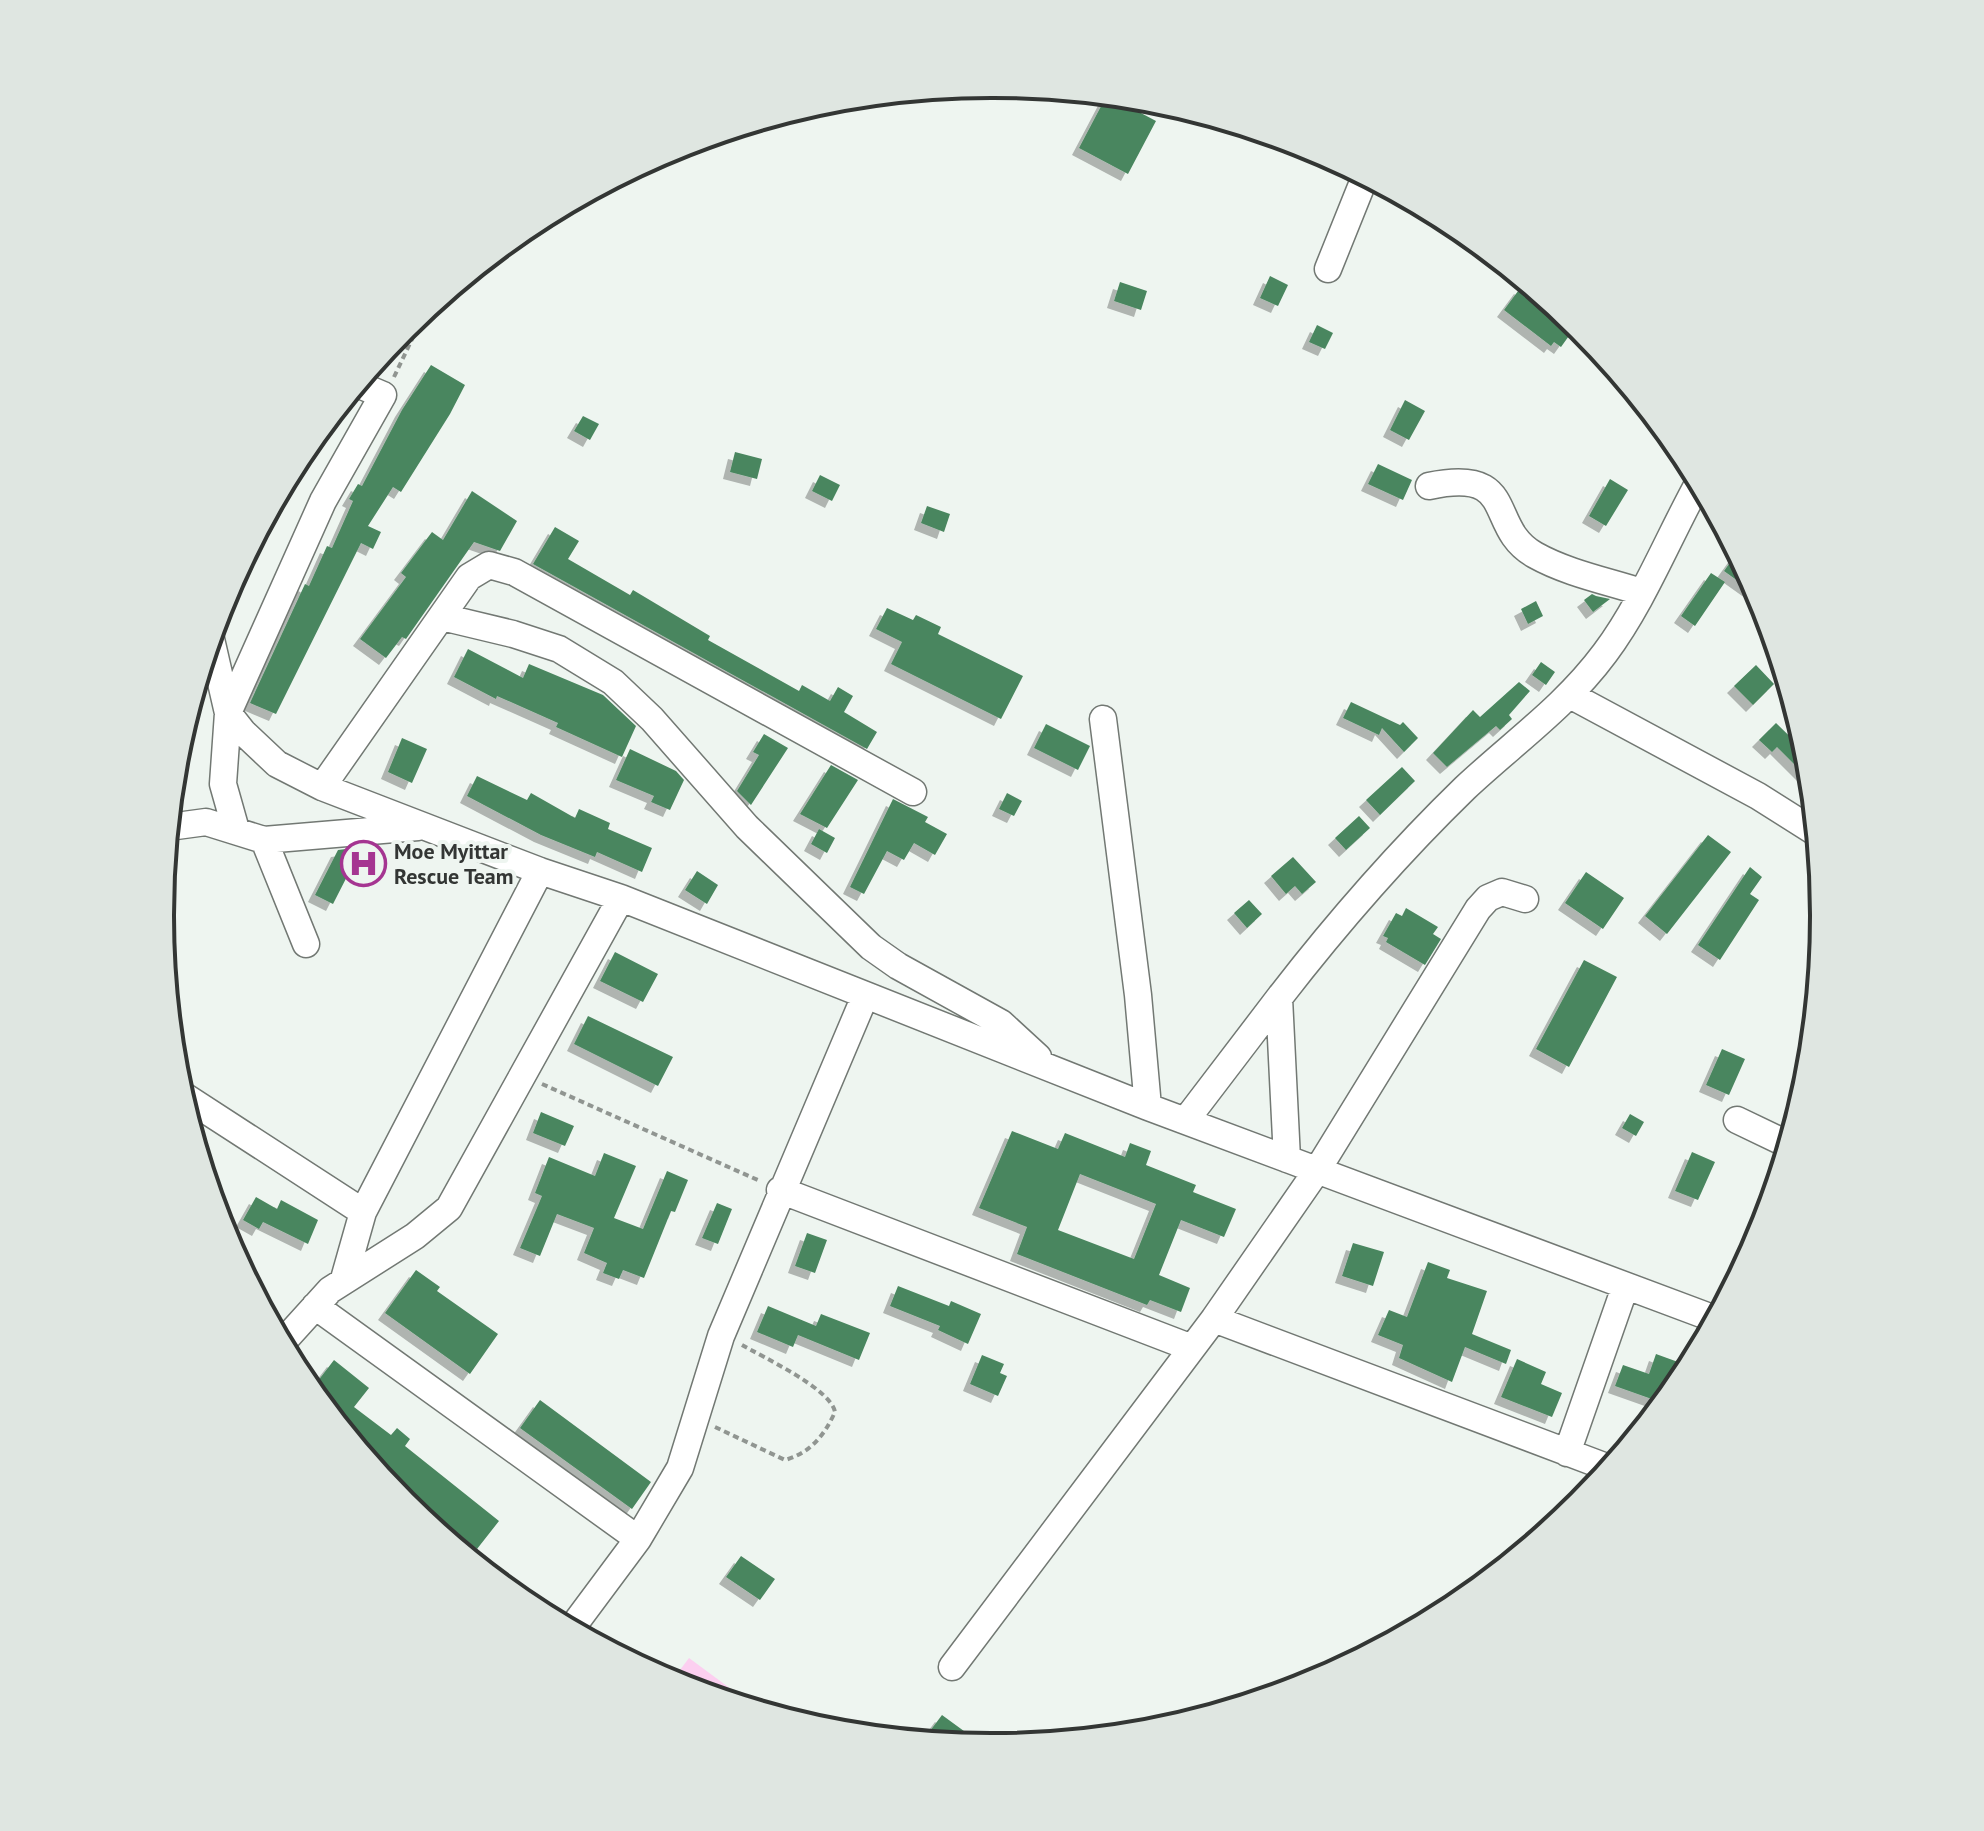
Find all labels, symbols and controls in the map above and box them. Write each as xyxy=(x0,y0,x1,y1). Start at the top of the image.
place label: Moe Myittar Rescue Team xyxy=(394,837,513,890)
hospital icon: Moe Myittar Rescue Team xyxy=(339,840,387,888)

